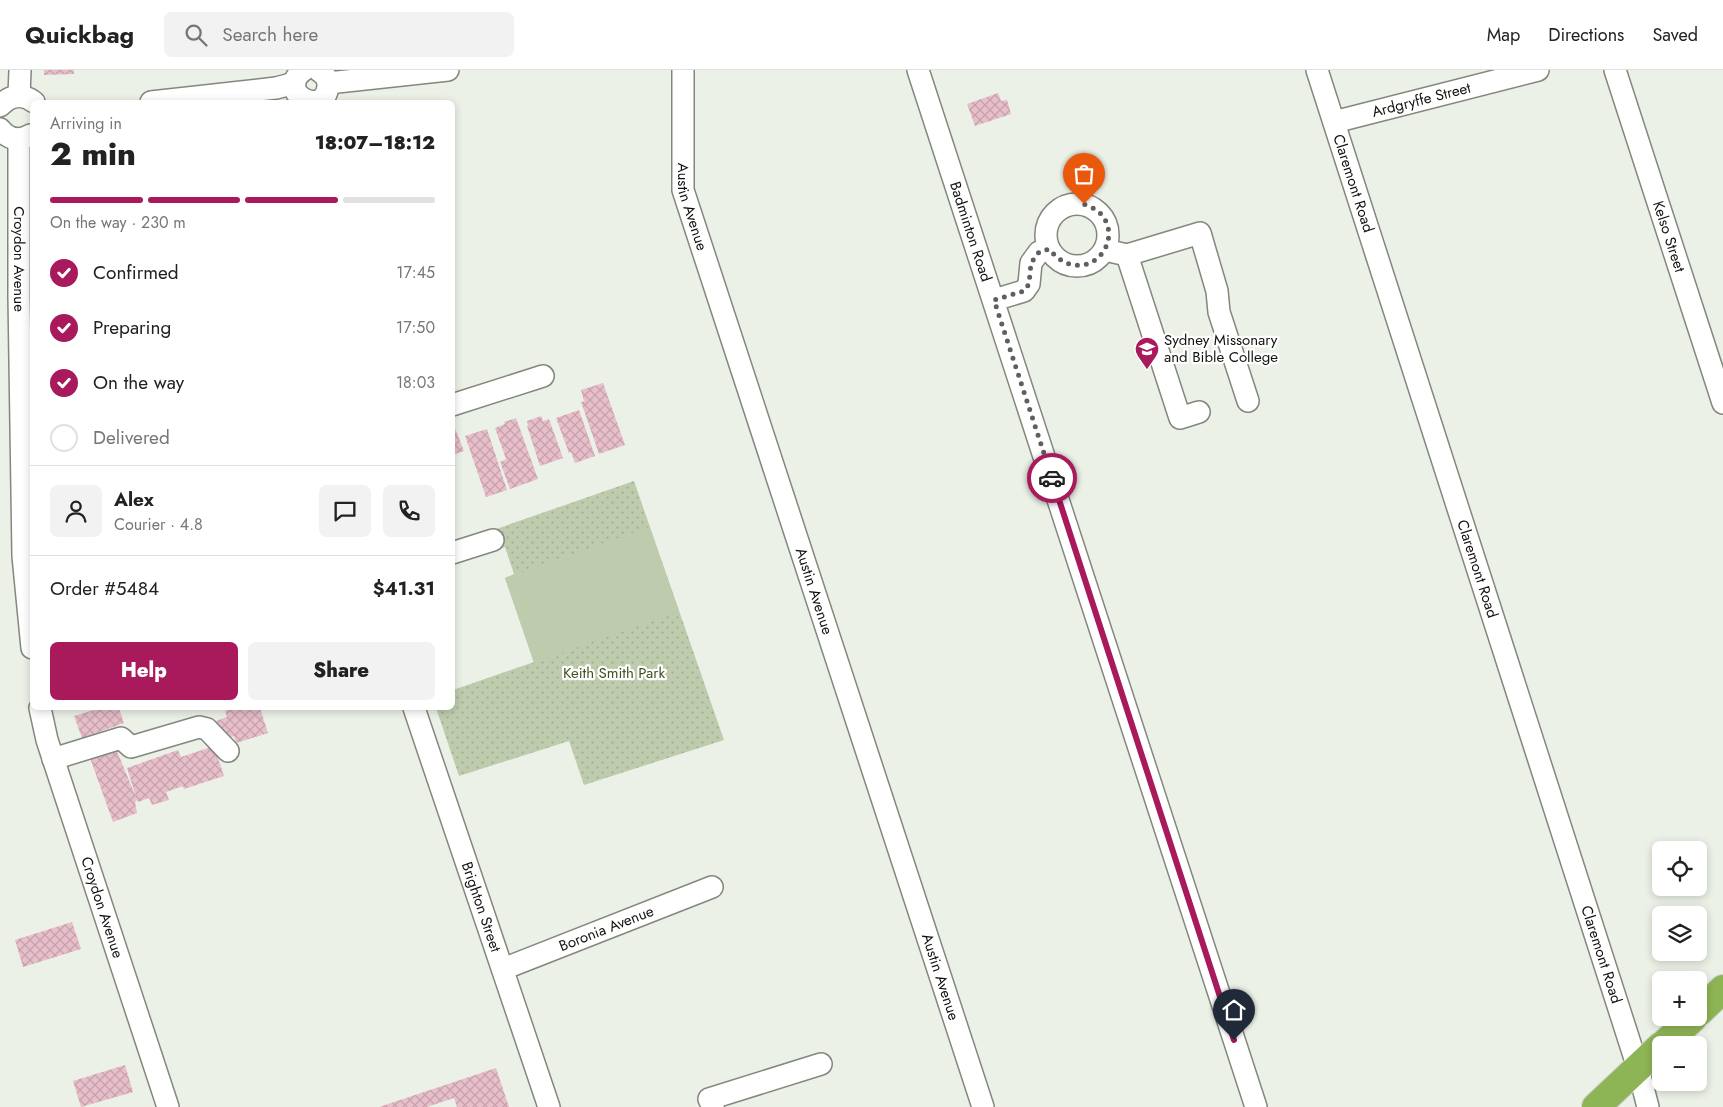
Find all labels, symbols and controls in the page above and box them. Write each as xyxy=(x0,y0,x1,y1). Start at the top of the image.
search box xyxy=(164,12,514,57)
text: Quickbag xyxy=(25,17,134,52)
icon: search xyxy=(182,21,210,49)
text: Search here xyxy=(222,21,318,48)
text: Map xyxy=(1487,22,1520,48)
text: Directions xyxy=(1548,22,1624,48)
text: Saved xyxy=(1652,22,1698,48)
street label: Ardgryffe Street xyxy=(1370,77,1473,123)
text: Arriving in xyxy=(50,112,122,135)
text: 18:07–18:12 xyxy=(315,129,435,156)
text: 2 min xyxy=(50,131,136,177)
street label: Claremont Road xyxy=(1327,131,1380,235)
pin xyxy=(1063,153,1105,204)
icon: bag xyxy=(1070,160,1098,188)
street label: Austin Avenue xyxy=(672,163,713,254)
street label: Badminton Road xyxy=(944,179,997,285)
street label: Kelso Street xyxy=(1647,198,1691,275)
street label: Croydon Avenue xyxy=(8,206,30,312)
text: On the way · 230 m xyxy=(50,211,186,234)
icon: check xyxy=(50,259,78,287)
text: Confirmed xyxy=(93,259,179,286)
text: 17:45 xyxy=(396,261,435,284)
icon: check xyxy=(50,314,78,342)
text: Preparing xyxy=(93,314,171,341)
text: 17:50 xyxy=(396,316,435,339)
place label: Sydney Missonary and Bible College xyxy=(1164,329,1278,368)
school or university icon: Sydney Missonary and Bible College xyxy=(1134,336,1160,370)
icon: check xyxy=(50,369,78,397)
text: On the way xyxy=(93,369,184,396)
text: 18:03 xyxy=(396,371,435,394)
text: Delivered xyxy=(93,424,170,451)
courier xyxy=(1027,453,1077,503)
icon: car xyxy=(1038,464,1066,492)
button: person xyxy=(50,485,102,537)
button: chat xyxy=(319,485,371,537)
button: phone xyxy=(383,485,435,537)
text: Alex xyxy=(114,486,154,513)
text: Courier · 4.8 xyxy=(114,513,203,536)
street label: Claremont Road xyxy=(1451,517,1504,621)
street label: Austin Avenue xyxy=(790,545,839,638)
text: Order #5484 xyxy=(50,575,159,602)
text: $41.31 xyxy=(373,575,435,602)
button: Help xyxy=(50,642,238,700)
button: Share xyxy=(248,642,435,700)
park label: Keith Smith Park xyxy=(563,662,665,684)
map controls xyxy=(1652,841,1707,1091)
button: locate xyxy=(1652,841,1707,896)
street label: Croydon Avenue xyxy=(75,854,129,961)
street label: Brighton Street xyxy=(456,859,507,955)
street label: Boronia Avenue xyxy=(556,900,657,957)
street label: Claremont Road xyxy=(1575,902,1628,1006)
button: layers xyxy=(1652,906,1707,961)
street label: Austin Avenue xyxy=(916,931,965,1024)
button: + xyxy=(1652,971,1707,1026)
pin xyxy=(1213,989,1255,1040)
icon: home xyxy=(1220,996,1248,1024)
button: − xyxy=(1652,1036,1707,1091)

